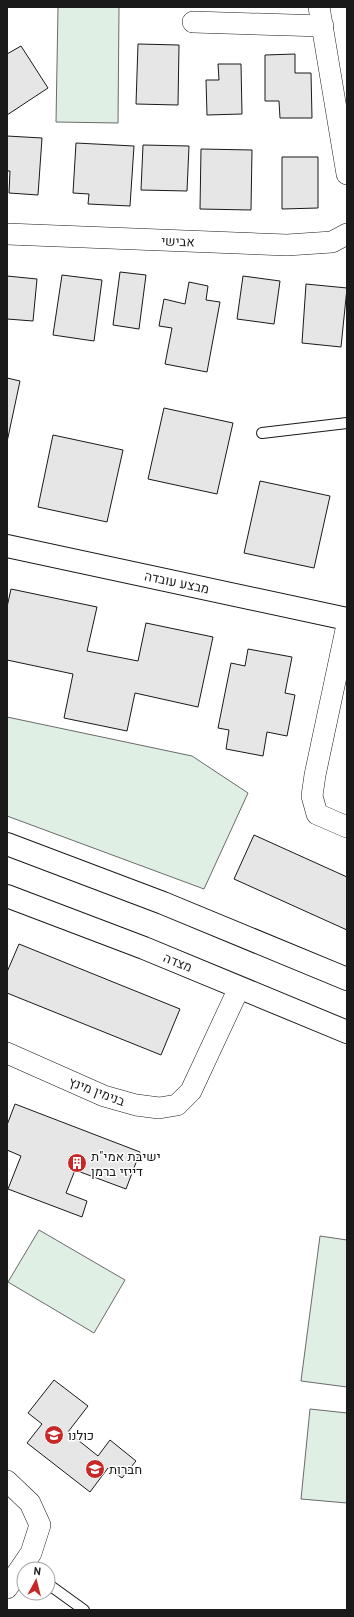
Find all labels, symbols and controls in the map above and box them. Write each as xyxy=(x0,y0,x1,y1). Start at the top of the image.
street label: אבישי xyxy=(161,232,195,251)
street label: מבצע עובדה xyxy=(143,567,211,598)
street label: מצדה xyxy=(161,949,195,976)
street label: בנימין מינץ xyxy=(66,1073,127,1110)
place label: ישיבת אמי"ת דייזי ברמן xyxy=(91,1148,161,1180)
building icon: ישיבת אמי"ת דייזי ברמן xyxy=(66,1152,88,1174)
school or university icon: כולנו xyxy=(43,1424,65,1446)
place label: כולנו xyxy=(68,1427,94,1444)
school or university icon: חברות xyxy=(84,1458,106,1480)
place label: חברות xyxy=(109,1461,142,1478)
north arrow xyxy=(16,1561,56,1601)
text: N xyxy=(33,1564,42,1578)

